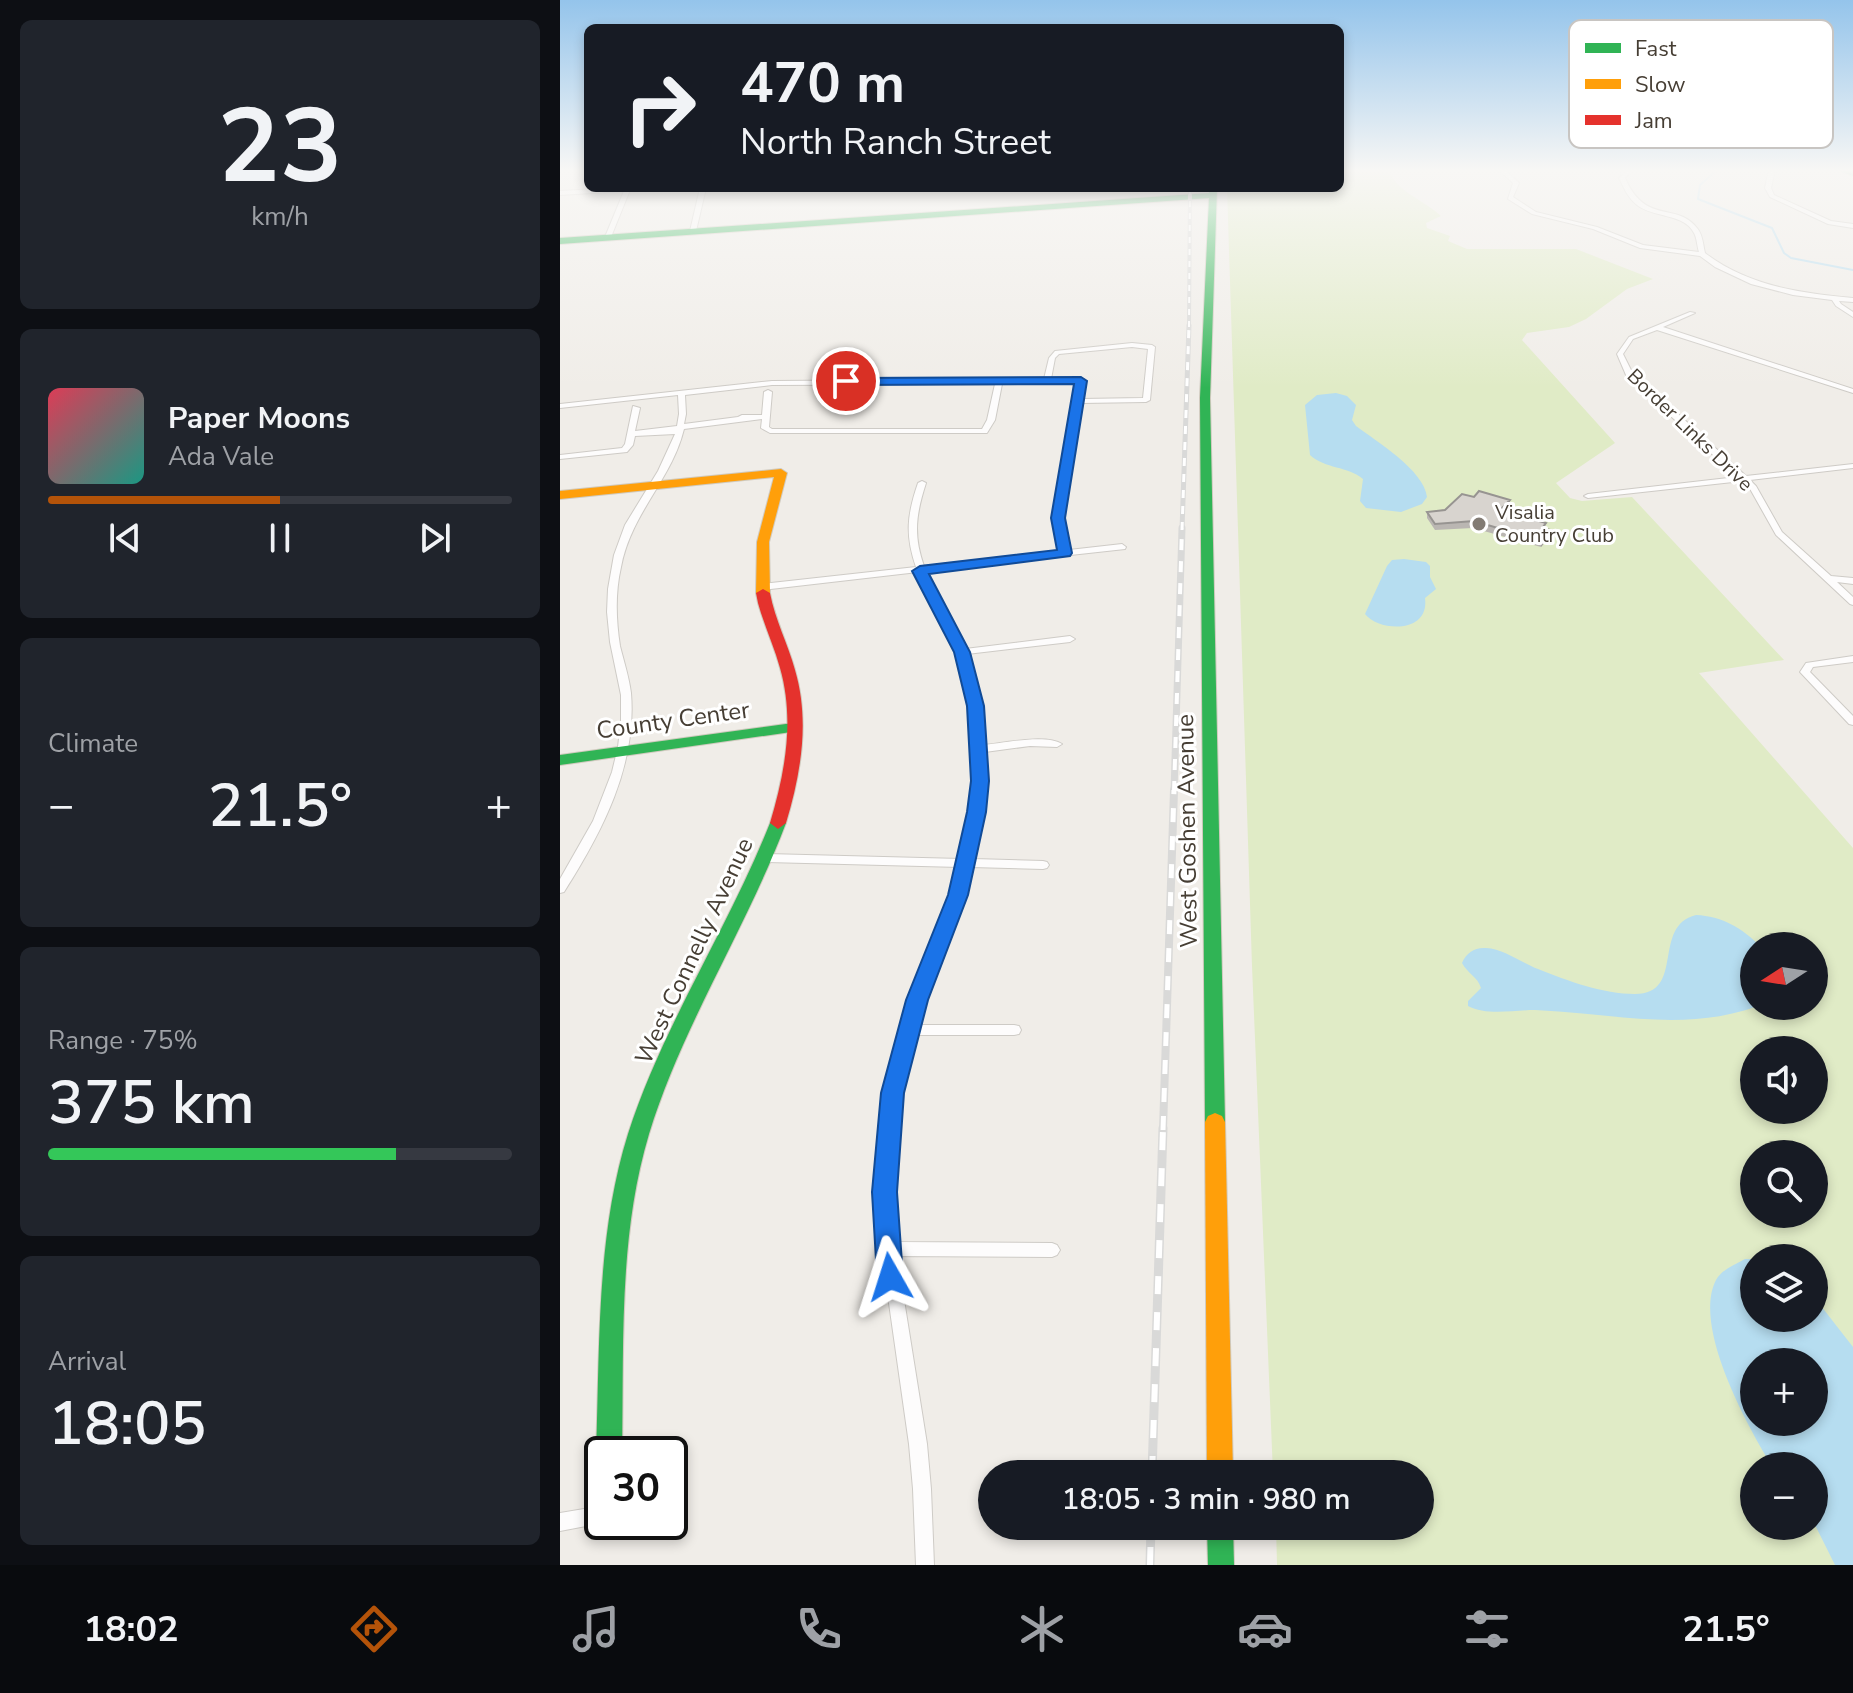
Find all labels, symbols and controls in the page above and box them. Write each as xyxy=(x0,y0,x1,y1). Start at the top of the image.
legend xyxy=(1569,20,1833,148)
text: Fast xyxy=(1635,34,1677,64)
text: 470 m xyxy=(740,45,905,122)
icon: right xyxy=(608,56,712,160)
text: Slow xyxy=(1635,70,1686,100)
text: 23 xyxy=(218,76,342,218)
text: Jam xyxy=(1634,106,1673,136)
text: North Ranch Street xyxy=(740,118,1051,167)
text: km/h xyxy=(251,199,309,234)
pin xyxy=(812,347,880,415)
icon: arrive xyxy=(824,359,868,403)
street label: Border Links Drive xyxy=(1621,363,1759,497)
text: Paper Moons xyxy=(168,398,350,439)
text: Ada Vale xyxy=(168,439,274,474)
place label: Visalia Country Club xyxy=(1494,499,1614,549)
marker: Visalia Country Club xyxy=(1470,515,1488,533)
icon: previous xyxy=(103,516,147,560)
icon: pause xyxy=(258,516,302,560)
icon: next xyxy=(413,516,457,560)
street label: County Center xyxy=(594,693,752,747)
street label: West Goshen Avenue xyxy=(1169,714,1205,948)
text: Climate xyxy=(48,726,138,761)
text: 21.5° xyxy=(208,765,352,847)
text: − xyxy=(48,776,74,836)
text: + xyxy=(486,776,512,836)
street label: West Connelly Avenue xyxy=(627,833,761,1069)
north arrow xyxy=(1740,932,1828,1020)
map controls xyxy=(1740,932,1828,1540)
text: Range · 75% xyxy=(48,1023,198,1058)
button: sound xyxy=(1740,1036,1828,1124)
text: 375 km xyxy=(48,1062,255,1144)
button: search xyxy=(1740,1140,1828,1228)
position arrow xyxy=(848,1235,932,1319)
button: layers xyxy=(1740,1244,1828,1332)
text: Arrival xyxy=(48,1344,126,1379)
button: + xyxy=(1740,1348,1828,1436)
text: 18:05 xyxy=(48,1383,206,1465)
speed limit sign: 30 xyxy=(584,1436,688,1540)
button: − xyxy=(1740,1452,1828,1540)
text: 18:05 · 3 min · 980 m xyxy=(1061,1479,1351,1520)
icon: directions xyxy=(346,1601,402,1657)
icon: music xyxy=(568,1601,624,1657)
icon: phone xyxy=(791,1601,847,1657)
icon: climate xyxy=(1014,1601,1070,1657)
icon: car xyxy=(1237,1601,1293,1657)
icon: filters xyxy=(1459,1601,1515,1657)
text: 18:02 xyxy=(83,1605,179,1654)
text: 21.5° xyxy=(1682,1605,1770,1654)

